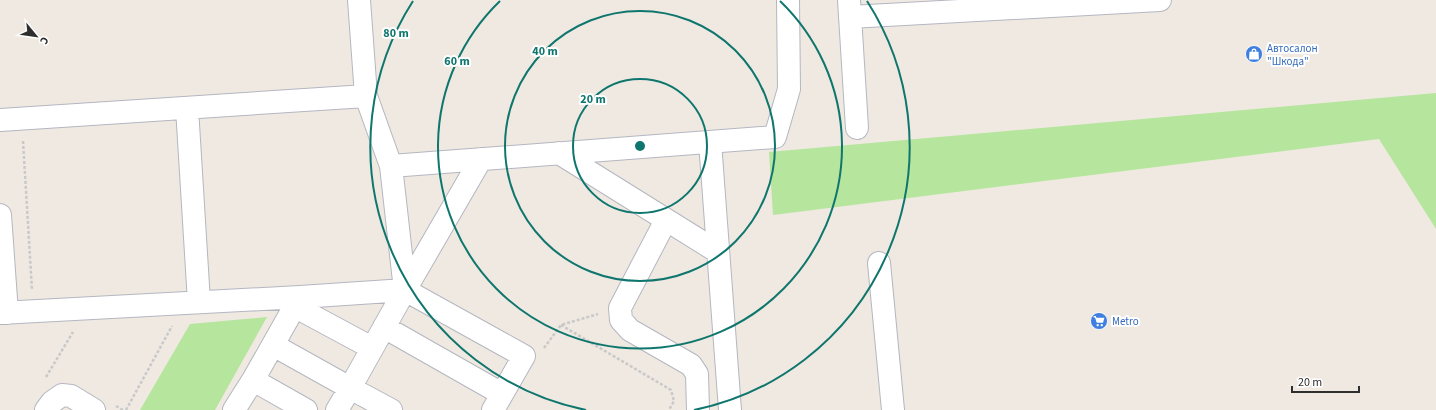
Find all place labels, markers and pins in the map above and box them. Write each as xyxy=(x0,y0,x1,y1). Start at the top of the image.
place label: Автосалон "Шкода" xyxy=(1267,41,1318,69)
shop icon: Автосалон "Шкода" xyxy=(1244,44,1264,64)
centre of rings xyxy=(633,139,647,153)
supermarket icon: Metro xyxy=(1089,311,1109,331)
place label: Metro xyxy=(1112,314,1139,329)

